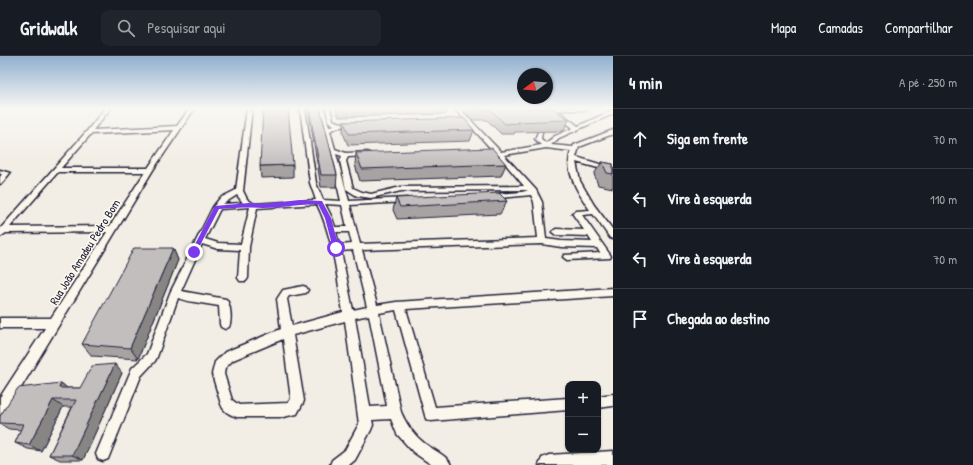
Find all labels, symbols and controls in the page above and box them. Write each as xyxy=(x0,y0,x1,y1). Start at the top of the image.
search box xyxy=(101,10,381,46)
text: Gridwalk xyxy=(20,15,77,41)
icon: search xyxy=(115,17,137,39)
text: Pesquisar aqui xyxy=(147,17,226,38)
text: Mapa xyxy=(771,18,796,37)
text: Camadas xyxy=(818,18,863,37)
text: Compartilhar xyxy=(885,18,953,37)
north arrow xyxy=(517,68,553,104)
text: 4 min xyxy=(629,71,662,94)
text: A pé · 250 m xyxy=(899,73,957,91)
icon: ahead xyxy=(629,128,651,150)
text: Siga em frente xyxy=(667,128,748,149)
text: 70 m xyxy=(933,130,957,148)
icon: left xyxy=(629,188,651,210)
text: Vire à esquerda xyxy=(667,188,751,209)
text: 110 m xyxy=(930,190,957,208)
street label: Rua João Amadeu Pedro Bom xyxy=(45,196,124,308)
route start xyxy=(327,239,345,257)
route end xyxy=(185,243,203,261)
icon: left xyxy=(629,248,651,270)
text: Vire à esquerda xyxy=(667,248,751,269)
text: 70 m xyxy=(933,250,957,268)
icon: arrive xyxy=(629,308,651,330)
text: Chegada ao destino xyxy=(667,308,770,329)
map controls xyxy=(565,381,601,453)
button: + xyxy=(565,381,601,417)
button: − xyxy=(565,417,601,453)

